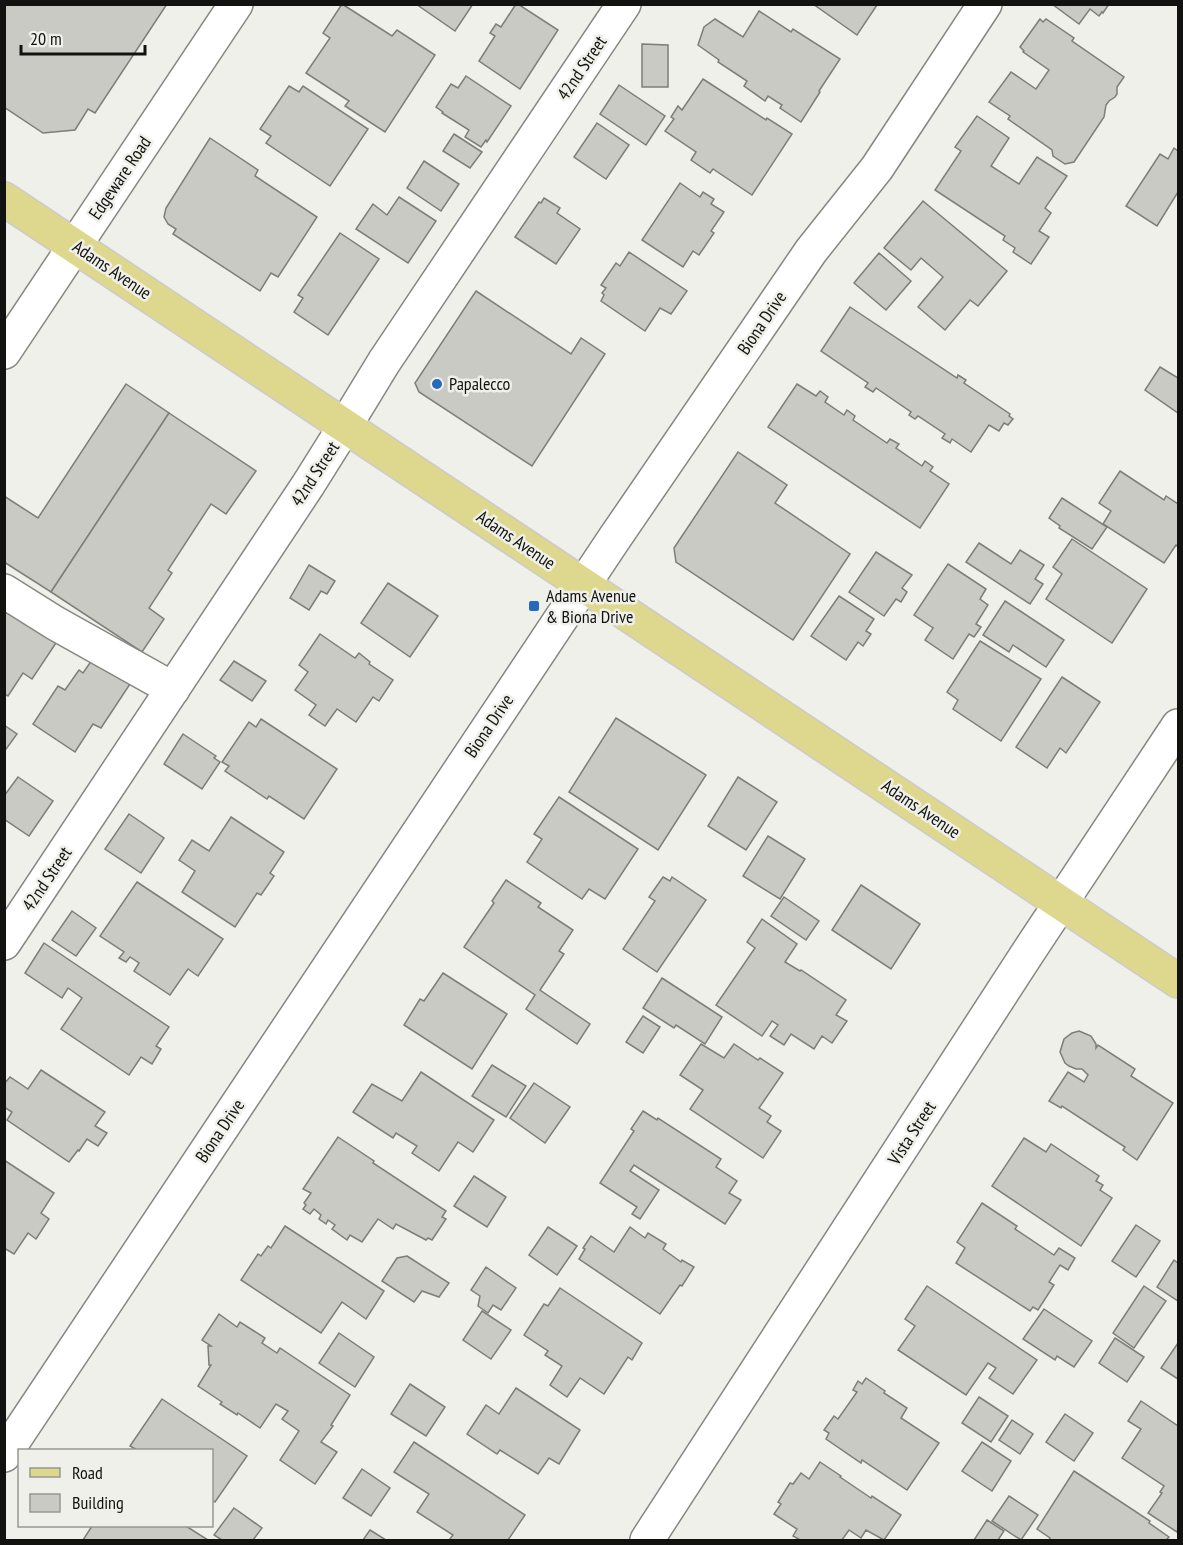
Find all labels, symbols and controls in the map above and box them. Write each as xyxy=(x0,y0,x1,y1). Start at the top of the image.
scale bar xyxy=(21,18,146,56)
text: 20 m xyxy=(30,27,62,50)
street label: 42nd Street xyxy=(552,31,612,104)
street label: Edgeware Road xyxy=(83,132,156,224)
street label: Adams Avenue xyxy=(68,235,156,304)
street label: Biona Drive xyxy=(732,287,791,359)
place label: Papalecco xyxy=(449,372,511,395)
marker: Papalecco xyxy=(430,377,444,391)
street label: 42nd Street xyxy=(285,437,344,511)
street label: Adams Avenue xyxy=(472,505,560,574)
place label: Adams Avenue & Biona Drive xyxy=(546,584,636,628)
marker: Adams Avenue & Biona Drive xyxy=(527,599,541,613)
street label: Biona Drive xyxy=(459,690,518,762)
street label: Adams Avenue xyxy=(877,774,965,843)
street label: 42nd Street xyxy=(17,842,77,915)
street label: Biona Drive xyxy=(190,1095,249,1167)
street label: Vista Street xyxy=(882,1096,941,1170)
legend xyxy=(18,1449,213,1527)
text: Road xyxy=(72,1461,103,1484)
text: Building xyxy=(72,1491,124,1514)

